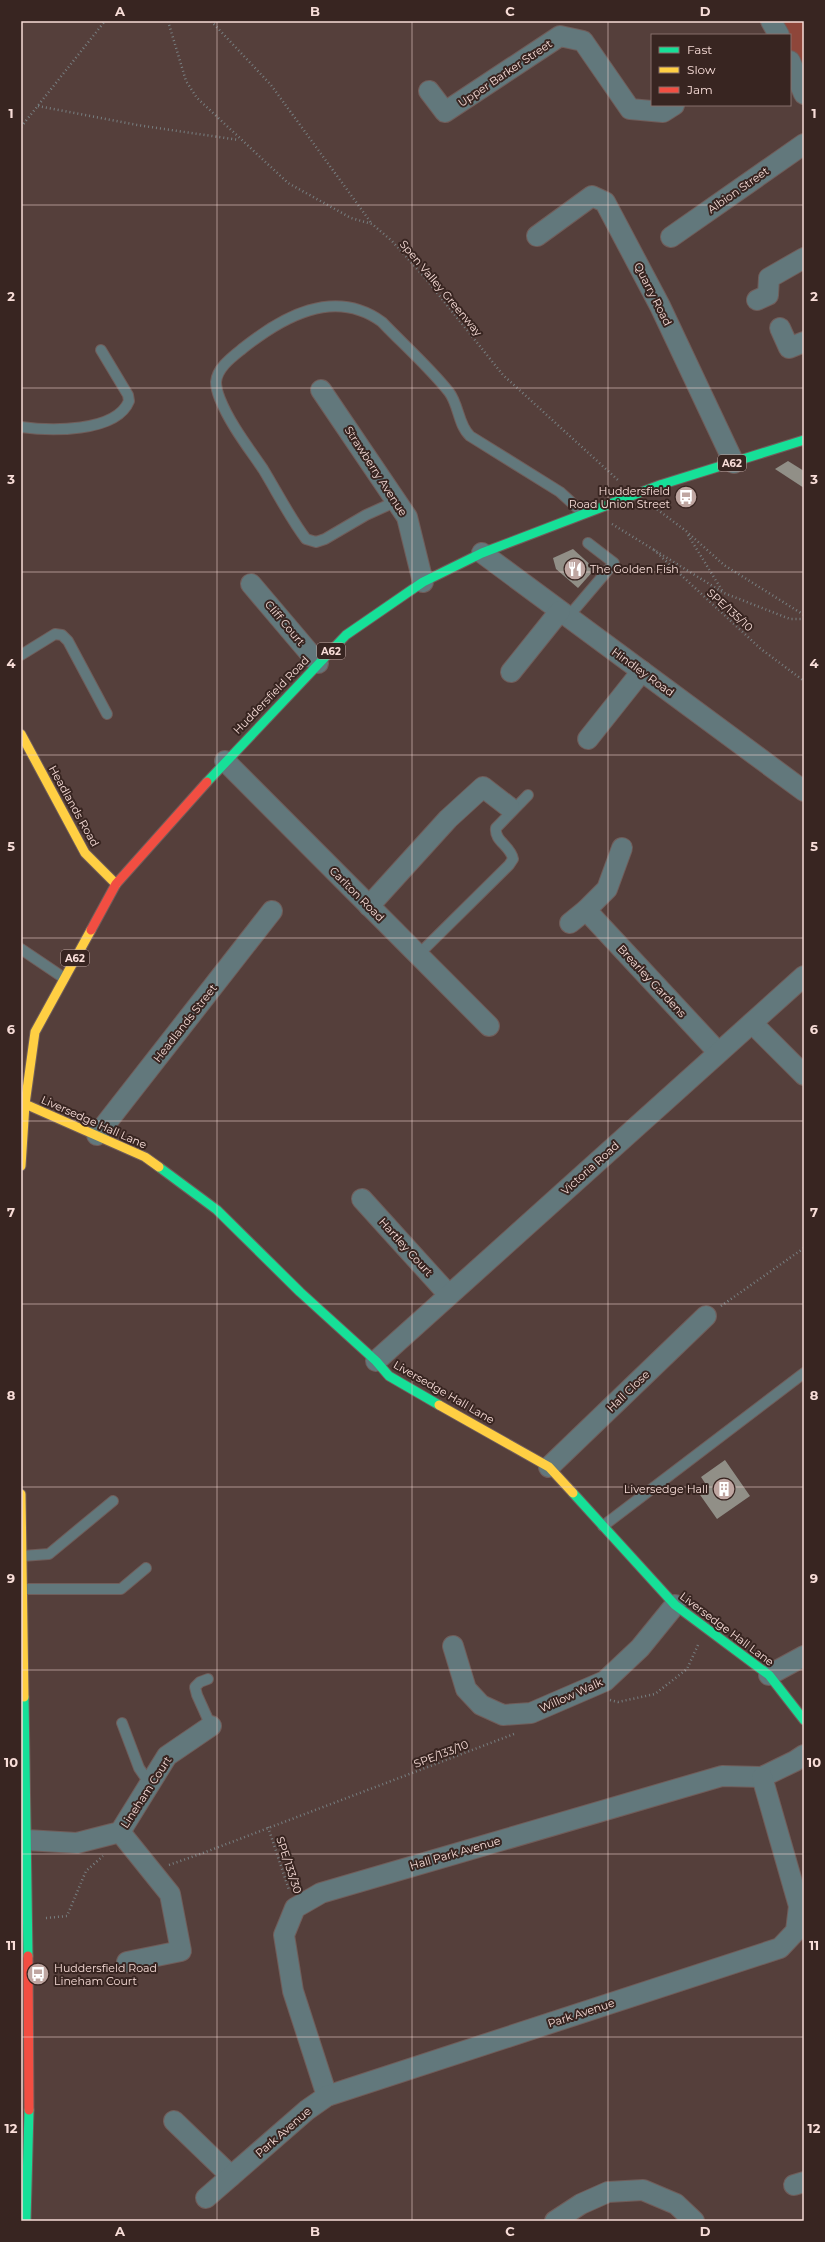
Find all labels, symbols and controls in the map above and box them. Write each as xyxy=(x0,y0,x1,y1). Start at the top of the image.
text: A xyxy=(114,3,126,19)
text: B xyxy=(310,3,320,19)
text: C xyxy=(505,3,515,19)
text: D xyxy=(700,3,711,19)
legend xyxy=(651,34,791,106)
street label: Upper Barker Street xyxy=(455,36,555,110)
text: Fast xyxy=(687,42,712,57)
text: Slow xyxy=(687,62,716,77)
text: Jam xyxy=(686,82,713,97)
text: 1 xyxy=(8,105,14,121)
text: 1 xyxy=(811,105,817,121)
street label: Albion Street xyxy=(705,163,772,216)
street label: Spen Valley Greenway xyxy=(397,237,485,339)
street label: Quarry Road xyxy=(631,260,675,328)
text: 2 xyxy=(7,288,15,304)
text: 2 xyxy=(810,288,818,304)
street label: Strawberry Avenue xyxy=(342,423,410,519)
road number: A62 xyxy=(718,455,746,471)
text: 3 xyxy=(6,471,15,487)
text: 3 xyxy=(809,471,818,487)
place label: Huddersfield Road Union Street xyxy=(569,484,671,511)
bus stop icon: Huddersfield Road Union Street xyxy=(673,484,699,510)
restaurant icon: The Golden Fish xyxy=(562,556,588,582)
place label: The Golden Fish xyxy=(590,562,679,576)
street label: SPE/135/10 xyxy=(704,586,756,634)
street label: Cliff Court xyxy=(262,597,308,649)
road number: A62 xyxy=(317,643,345,659)
street label: Hindley Road xyxy=(609,645,677,699)
street label: Huddersfield Road xyxy=(230,653,312,737)
text: 4 xyxy=(7,655,16,671)
text: 4 xyxy=(810,655,819,671)
street label: Headlands Road xyxy=(46,763,102,849)
text: 5 xyxy=(7,838,15,854)
text: 5 xyxy=(810,838,818,854)
street label: Carlton Road xyxy=(327,864,387,924)
street label: Brearley Gardens xyxy=(615,942,690,1021)
road number: A62 xyxy=(61,950,89,966)
street label: Headlands Street xyxy=(150,981,220,1065)
text: 6 xyxy=(7,1021,16,1037)
text: 6 xyxy=(810,1021,819,1037)
street label: Liversedge Hall Lane xyxy=(39,1092,149,1152)
street label: Victoria Road xyxy=(558,1138,622,1198)
text: 7 xyxy=(7,1204,15,1220)
text: 7 xyxy=(810,1204,818,1220)
street label: Hartley Court xyxy=(376,1215,436,1279)
street label: Liversedge Hall Lane xyxy=(391,1357,497,1427)
street label: Hall Close xyxy=(604,1367,653,1415)
text: 8 xyxy=(7,1387,16,1403)
text: 8 xyxy=(810,1387,819,1403)
building icon: Liversedge Hall xyxy=(711,1476,737,1502)
place label: Liversedge Hall xyxy=(624,1482,708,1496)
text: 9 xyxy=(7,1570,15,1586)
text: 9 xyxy=(810,1570,818,1586)
street label: Liversedge Hall Lane xyxy=(677,1589,777,1669)
street label: Willow Walk xyxy=(537,1675,605,1715)
street label: SPE/133/10 xyxy=(412,1737,470,1771)
street label: Lineham Court xyxy=(118,1753,175,1831)
text: 10 xyxy=(4,1754,18,1770)
text: 10 xyxy=(807,1754,821,1770)
street label: Hall Park Avenue xyxy=(408,1833,502,1873)
street label: SPE/133/30 xyxy=(273,1835,305,1895)
text: 11 xyxy=(6,1937,16,1953)
text: 11 xyxy=(809,1937,819,1953)
bus stop icon: Huddersfield Road Lineham Court xyxy=(25,1961,51,1987)
place label: Huddersfield Road Lineham Court xyxy=(54,1961,157,1988)
street label: Park Avenue xyxy=(546,1995,617,2030)
street label: Park Avenue xyxy=(252,2104,314,2160)
text: 12 xyxy=(5,2120,18,2136)
text: 12 xyxy=(808,2120,821,2136)
text: A xyxy=(114,2223,126,2239)
text: B xyxy=(310,2223,320,2239)
text: C xyxy=(505,2223,515,2239)
text: D xyxy=(700,2223,711,2239)

